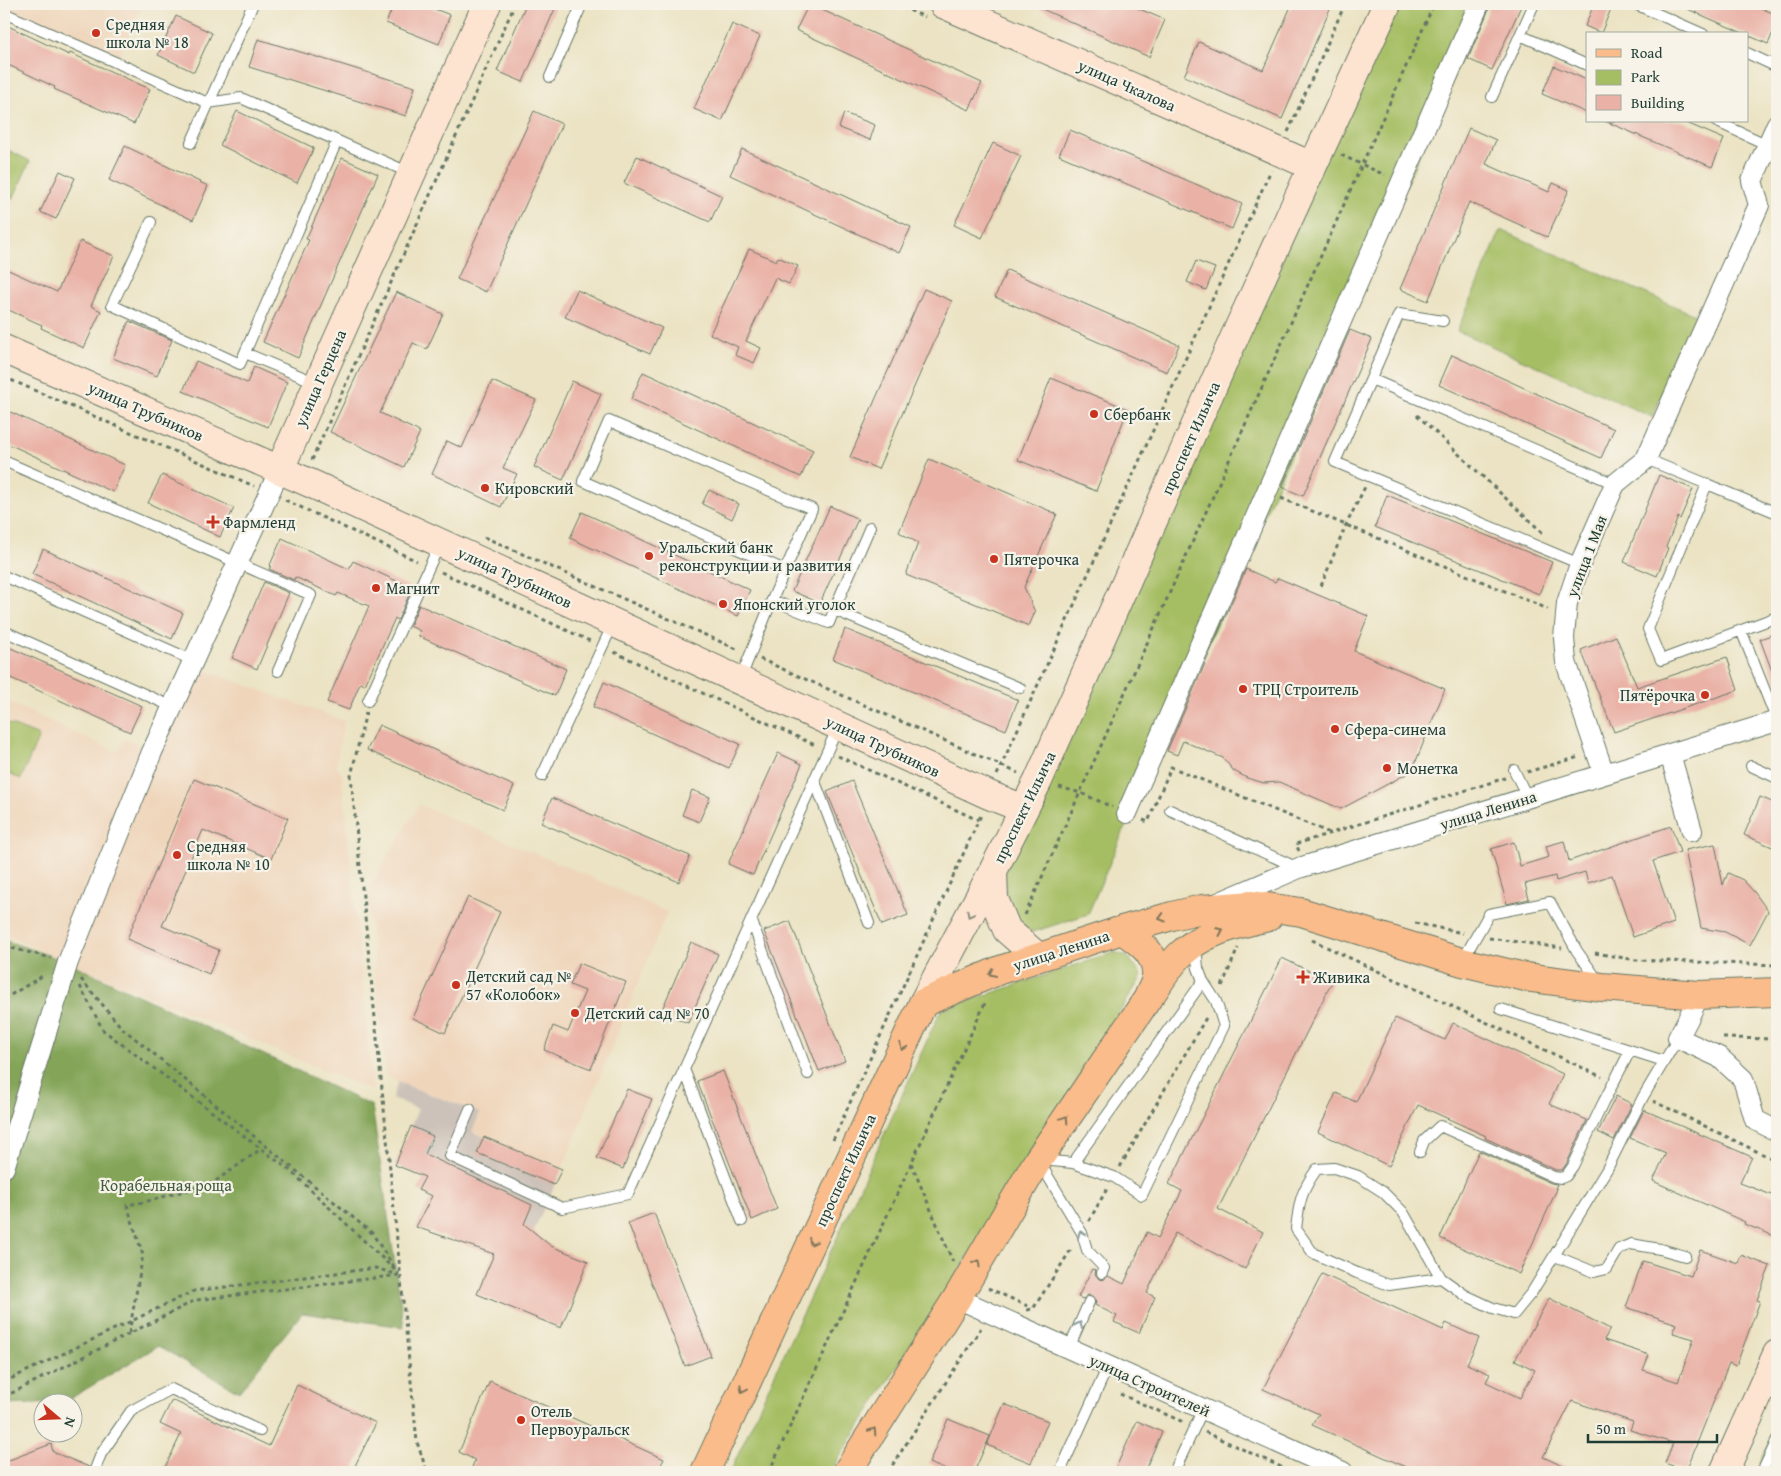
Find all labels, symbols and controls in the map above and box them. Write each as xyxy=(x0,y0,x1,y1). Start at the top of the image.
place label: Средняя школа № 18 xyxy=(106,12,189,54)
marker: Средняя школа № 18 xyxy=(90,27,102,39)
legend xyxy=(1586,32,1748,122)
text: Road xyxy=(1631,42,1662,63)
street label: улица Чкалова xyxy=(1073,52,1180,117)
text: Park xyxy=(1631,66,1660,87)
text: Building xyxy=(1631,92,1685,113)
street label: улица Герцена xyxy=(287,325,352,431)
street label: улица Трубников xyxy=(84,374,208,447)
street label: проспект Ильича xyxy=(1154,377,1226,499)
place label: Сбербанк xyxy=(1104,402,1171,426)
marker: Сбербанк xyxy=(1088,408,1100,420)
place label: Кировский xyxy=(495,476,574,500)
marker: Кировский xyxy=(479,482,491,494)
place label: Фармленд xyxy=(223,510,296,534)
street label: улица 1 Мая xyxy=(1559,511,1613,601)
marker: Фармленд xyxy=(207,516,219,528)
place label: Уральский банк реконструкции и развития xyxy=(659,535,852,577)
street label: улица Трубников xyxy=(453,540,576,614)
place label: Пятерочка xyxy=(1004,547,1079,571)
marker: Уральский банк реконструкции и развития xyxy=(643,550,655,562)
marker: Пятерочка xyxy=(988,553,1000,565)
place label: Магнит xyxy=(386,576,440,600)
marker: Магнит xyxy=(370,582,382,594)
place label: Японский уголок xyxy=(732,592,856,616)
marker: Японский уголок xyxy=(717,598,729,610)
place label: ТРЦ Строитель xyxy=(1253,677,1359,701)
marker: ТРЦ Строитель xyxy=(1237,683,1249,695)
place label: Пятёрочка xyxy=(1620,683,1695,707)
marker: Пятёрочка xyxy=(1699,689,1711,701)
street label: улица Трубников xyxy=(821,709,944,783)
place label: Сфера-синема xyxy=(1345,717,1447,741)
marker: Сфера-синема xyxy=(1329,723,1341,735)
street label: проспект Ильича xyxy=(986,747,1062,867)
place label: Монетка xyxy=(1397,756,1459,780)
marker: Монетка xyxy=(1381,762,1393,774)
street label: улица Ленина xyxy=(1436,784,1540,836)
place label: Средняя школа № 10 xyxy=(187,834,270,876)
marker: Средняя школа № 10 xyxy=(171,849,183,861)
one-way arrow xyxy=(966,909,976,918)
one-way arrow xyxy=(1159,913,1167,923)
street label: улица Ленина xyxy=(1009,923,1113,977)
one-way arrow xyxy=(1215,926,1224,937)
place label: Детский сад № 57 «Колобок» xyxy=(465,964,572,1006)
place label: Живика xyxy=(1312,965,1370,989)
one-way arrow xyxy=(988,967,997,978)
marker: Живика xyxy=(1297,971,1309,983)
marker: Детский сад № 57 «Колобок» xyxy=(450,979,462,991)
place label: Детский сад № 70 xyxy=(584,1001,710,1025)
marker: Детский сад № 70 xyxy=(569,1007,581,1019)
one-way arrow xyxy=(898,1042,909,1051)
street label: проспект Ильича xyxy=(808,1109,882,1230)
one-way arrow xyxy=(1059,1116,1068,1125)
park label: Корабельная роща xyxy=(100,1173,232,1197)
one-way arrow xyxy=(1076,1230,1087,1239)
one-way arrow xyxy=(808,1237,818,1246)
one-way arrow xyxy=(971,1259,981,1268)
one-way arrow xyxy=(1072,1321,1083,1330)
street label: улица Строителей xyxy=(1085,1347,1215,1423)
one-way arrow xyxy=(739,1384,750,1393)
north arrow xyxy=(32,1394,82,1444)
place label: Отель Первоуральск xyxy=(531,1399,630,1441)
scale bar xyxy=(1588,1411,1717,1443)
marker: Отель Первоуральск xyxy=(515,1414,527,1426)
text: N xyxy=(59,1415,81,1431)
text: 50 m xyxy=(1596,1418,1627,1439)
one-way arrow xyxy=(867,1427,877,1436)

